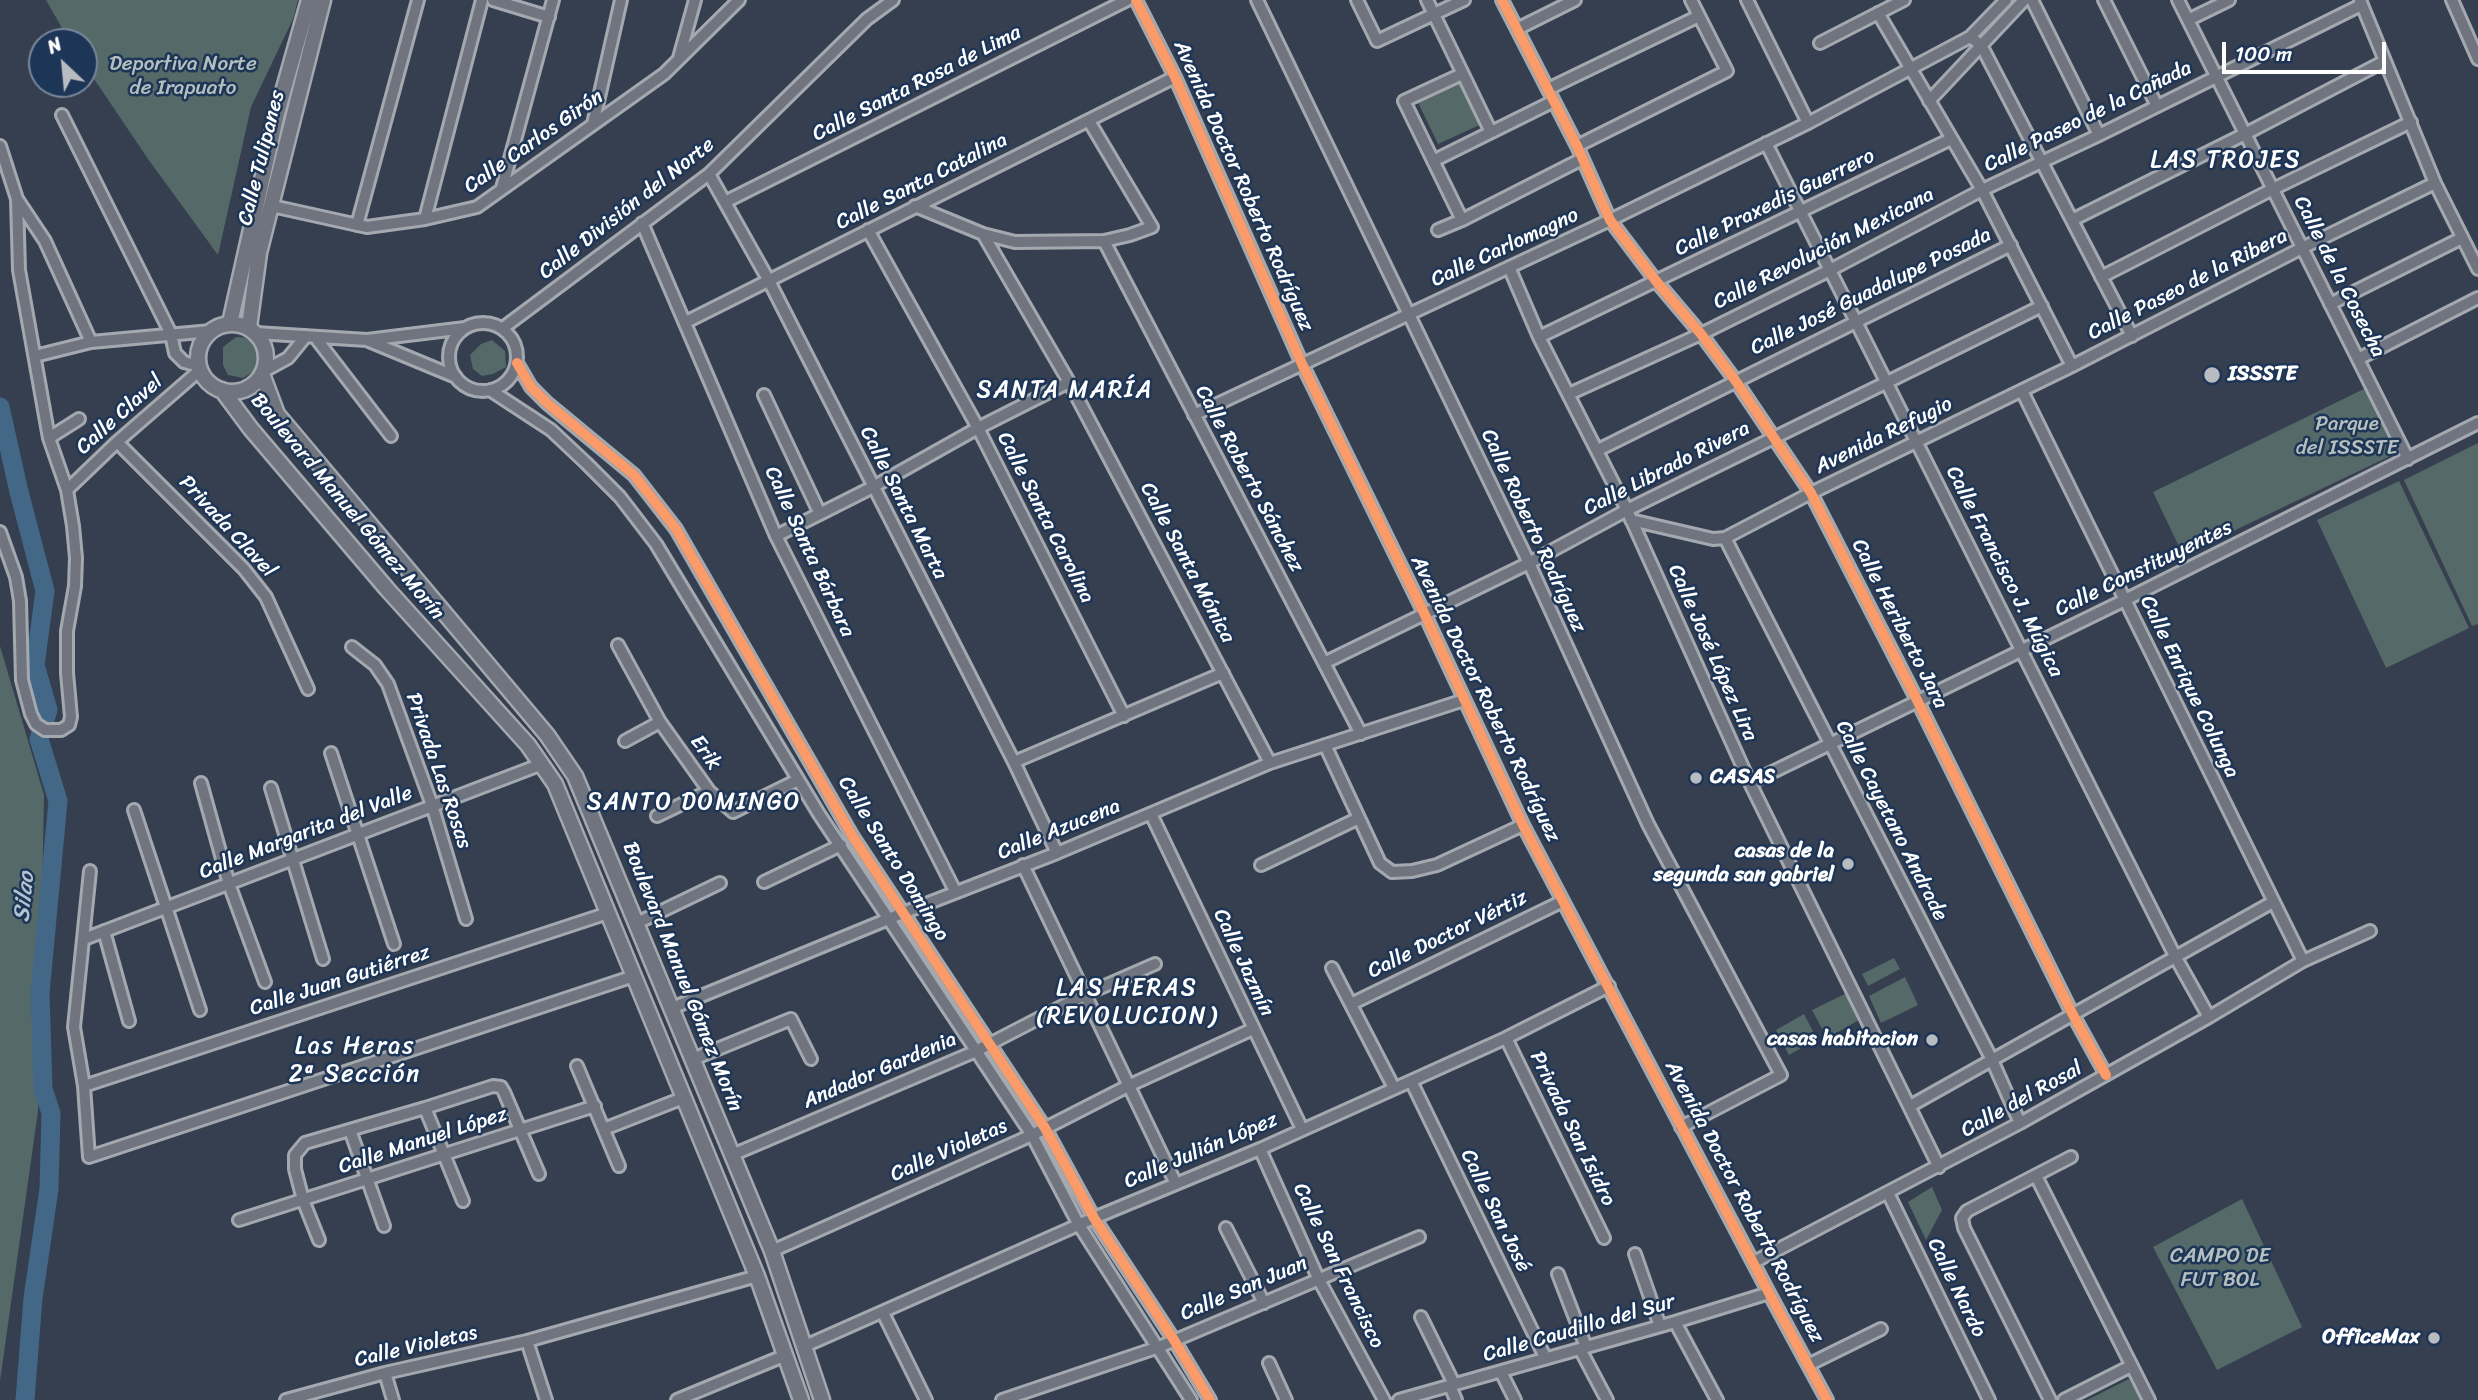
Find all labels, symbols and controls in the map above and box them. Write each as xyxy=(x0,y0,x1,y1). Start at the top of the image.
street label: Calle Santa Rosa de Lima xyxy=(809,20,1025,148)
north arrow xyxy=(28,28,98,98)
text: N xyxy=(41,28,68,63)
scale bar xyxy=(2226,28,2390,72)
text: 100 m xyxy=(2235,35,2292,73)
street label: Avenida Doctor Roberto Rodríguez xyxy=(1167,37,1319,335)
park label: Deportiva Norte de Irapuato xyxy=(109,52,257,102)
street label: Calle Paseo de la Cañada xyxy=(1980,56,2196,178)
street label: Calle Carlos Girón xyxy=(459,85,609,199)
street label: Calle Tulipanes xyxy=(233,88,291,228)
street label: Calle Santa Catalina xyxy=(832,128,1012,236)
street label: Calle División del Norte xyxy=(534,133,720,285)
street label: Calle Praxedis Guerrero xyxy=(1671,144,1879,262)
district label: LAS TROJES xyxy=(2152,147,2300,175)
street label: Calle Revolución Mexicana xyxy=(1709,182,1939,316)
street label: Calle de la Cosecha xyxy=(2287,192,2391,362)
street label: Calle Carlomagno xyxy=(1427,203,1583,293)
street label: Calle José Guadalupe Posada xyxy=(1747,223,1995,361)
street label: Calle Paseo de la Ribera xyxy=(2084,224,2292,346)
place label: ISSSTE xyxy=(2228,362,2297,388)
marker: ISSSTE xyxy=(2202,365,2222,385)
street label: Calle Clavel xyxy=(71,369,169,461)
district label: SANTA MARÍA xyxy=(979,377,1151,405)
street label: Calle Roberto Sánchez xyxy=(1189,381,1309,577)
street label: Boulevard Manuel Gómez Morín xyxy=(245,389,449,625)
street label: Avenida Refugio xyxy=(1811,392,1957,480)
park label: Parque del ISSSTE xyxy=(2296,412,2398,462)
street label: Calle Librado Rivera xyxy=(1580,416,1754,522)
street label: Calle Santa Marta xyxy=(854,422,952,584)
street label: Calle Roberto Rodríguez xyxy=(1475,425,1591,637)
street label: Calle Santa Carolina xyxy=(991,428,1099,608)
street label: Calle Francisco J. Múgica xyxy=(1940,462,2068,682)
street label: Calle Santa Bárbara xyxy=(758,463,860,641)
street label: Privada Clavel xyxy=(173,471,281,583)
street label: Calle Santa Mónica xyxy=(1134,478,1240,648)
street label: Calle Constituyentes xyxy=(2051,515,2237,623)
street label: Calle Heriberto Jara xyxy=(1845,535,1953,713)
street label: Avenida Doctor Roberto Rodríguez xyxy=(1404,552,1566,846)
street label: Calle José López Lira xyxy=(1662,561,1762,745)
street label: Calle Enrique Colunga xyxy=(2134,592,2244,782)
street label: Privada Las Rosas xyxy=(400,690,476,852)
street label: Calle Cayetano Andrade xyxy=(1829,717,1953,925)
street label: Erik xyxy=(684,731,726,775)
place label: CASAS xyxy=(1710,765,1775,791)
marker: CASAS xyxy=(1688,770,1704,786)
street label: Calle Santo Domingo xyxy=(832,772,954,946)
street label: Calle Margarita del Valle xyxy=(196,781,416,885)
district label: SANTO DOMINGO xyxy=(589,789,799,817)
street label: Calle Azucena xyxy=(994,794,1124,866)
street label: Boulevard Manuel Gómez Morín xyxy=(616,839,748,1115)
place label: casas de la segunda san gabriel xyxy=(1653,839,1834,889)
marker: casas de la segunda san gabriel xyxy=(1840,856,1856,872)
water label: Silao xyxy=(9,871,41,923)
street label: Calle Doctor Vértiz xyxy=(1364,885,1532,985)
street label: Calle Jazmín xyxy=(1207,905,1279,1021)
street label: Calle Juan Gutiérrez xyxy=(247,940,433,1022)
district label: LAS HERAS (REVOLUCION) xyxy=(1038,975,1216,1031)
street label: Andador Gardenia xyxy=(799,1027,961,1115)
place label: casas habitacion xyxy=(1767,1027,1918,1053)
marker: casas habitacion xyxy=(1924,1032,1940,1048)
district label: Las Heras 2ª Sección xyxy=(296,1033,414,1089)
street label: Privada San Isidro xyxy=(1524,1047,1620,1211)
street label: Calle del Rosal xyxy=(1957,1056,2087,1144)
street label: Avenida Doctor Roberto Rodríguez xyxy=(1659,1057,1829,1347)
street label: Calle Manuel López xyxy=(335,1102,511,1180)
street label: Calle Julián López xyxy=(1120,1107,1282,1195)
street label: Calle Violetas xyxy=(887,1114,1011,1188)
street label: Calle San José xyxy=(1454,1146,1536,1276)
street label: Calle San Francisco xyxy=(1287,1179,1389,1353)
street label: Calle Nardo xyxy=(1921,1234,1991,1342)
park label: CAMPO DE FUT BOL xyxy=(2170,1244,2270,1294)
street label: Calle San Juan xyxy=(1177,1251,1311,1327)
street label: Calle Caudillo del Sur xyxy=(1480,1290,1678,1368)
street label: Calle Violetas xyxy=(352,1321,480,1373)
place label: OfficeMax xyxy=(2322,1325,2420,1351)
marker: OfficeMax xyxy=(2426,1330,2442,1346)

